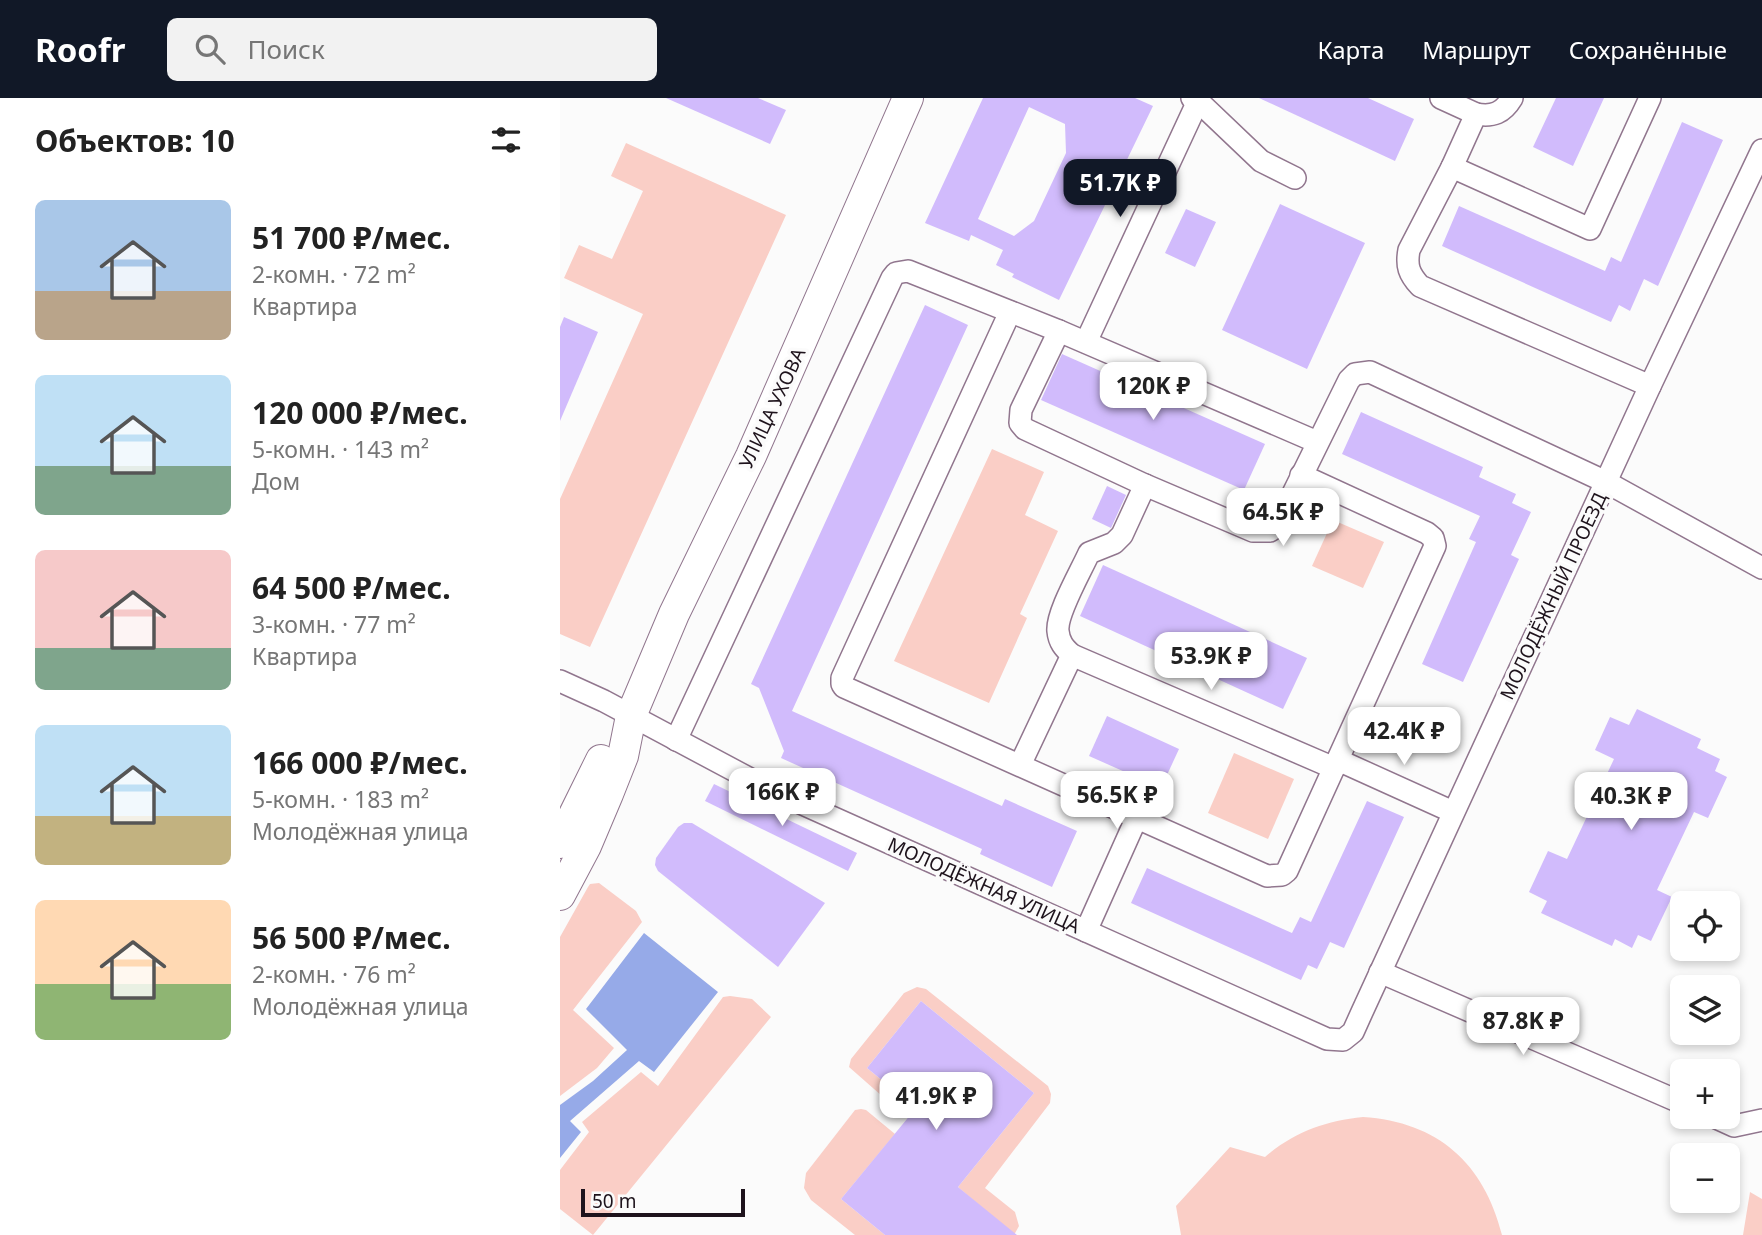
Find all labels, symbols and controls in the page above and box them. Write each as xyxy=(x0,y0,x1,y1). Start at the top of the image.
search box xyxy=(167,18,657,81)
text: Roofr xyxy=(35,27,125,72)
icon: search xyxy=(191,30,229,68)
text: Поиск xyxy=(247,31,325,67)
text: Карта xyxy=(1317,33,1384,66)
text: Маршрут xyxy=(1422,33,1531,66)
text: Сохранённые xyxy=(1569,33,1727,66)
text: Объектов: 10 xyxy=(35,120,235,161)
icon: filters xyxy=(487,121,525,159)
pin: 51.7K ₽ xyxy=(1055,159,1185,219)
text: 51.7K ₽ xyxy=(1080,166,1160,198)
text: 51 700 ₽/мес. xyxy=(252,217,451,258)
icon: home xyxy=(91,228,175,312)
text: 2-комн. · 72 m² xyxy=(252,258,416,290)
text: Квартира xyxy=(252,290,358,322)
street label: УЛИЦА УХОВА xyxy=(733,343,812,472)
pin: 120K ₽ xyxy=(1096,362,1210,422)
text: 120K ₽ xyxy=(1116,369,1190,401)
text: 120 000 ₽/мес. xyxy=(252,392,468,433)
icon: home xyxy=(91,403,175,487)
text: 5-комн. · 143 m² xyxy=(252,433,429,465)
text: Дом xyxy=(252,465,300,497)
street label: МОЛОДЁЖНЫЙ ПРОЕЗД xyxy=(1494,488,1612,704)
pin: 64.5K ₽ xyxy=(1218,489,1348,548)
text: 64.5K ₽ xyxy=(1243,495,1323,527)
text: 64 500 ₽/мес. xyxy=(252,567,451,608)
icon: home xyxy=(91,578,175,662)
text: 3-комн. · 77 m² xyxy=(252,608,416,640)
pin: 53.9K ₽ xyxy=(1146,632,1276,692)
text: 53.9K ₽ xyxy=(1171,639,1251,671)
text: Квартира xyxy=(252,640,358,672)
pin: 42.4K ₽ xyxy=(1339,708,1469,767)
text: 42.4K ₽ xyxy=(1364,714,1444,746)
text: 166 000 ₽/мес. xyxy=(252,742,468,783)
icon: home xyxy=(91,753,175,837)
pin: 166K ₽ xyxy=(725,768,839,828)
pin: 56.5K ₽ xyxy=(1052,772,1182,831)
pin: 40.3K ₽ xyxy=(1566,772,1696,832)
text: 166K ₽ xyxy=(745,775,819,807)
text: 56.5K ₽ xyxy=(1077,778,1157,810)
text: 40.3K ₽ xyxy=(1591,779,1671,811)
text: 5-комн. · 183 m² xyxy=(252,783,429,815)
text: Молодёжная улица xyxy=(252,815,468,847)
street label: МОЛОДЁЖНАЯ УЛИЦА xyxy=(884,831,1085,939)
map controls xyxy=(1670,891,1740,1213)
button: locate xyxy=(1670,891,1740,961)
text: 56 500 ₽/мес. xyxy=(252,917,451,958)
icon: home xyxy=(91,928,175,1012)
text: 2-комн. · 76 m² xyxy=(252,958,416,990)
button: layers xyxy=(1670,975,1740,1045)
text: Молодёжная улица xyxy=(252,990,468,1022)
pin: 87.8K ₽ xyxy=(1458,998,1588,1057)
text: 87.8K ₽ xyxy=(1483,1004,1563,1036)
button: + xyxy=(1670,1059,1740,1129)
pin: 41.9K ₽ xyxy=(871,1072,1001,1132)
text: 41.9K ₽ xyxy=(896,1079,976,1111)
button: − xyxy=(1670,1143,1740,1213)
scale bar xyxy=(581,1186,746,1218)
text: 50 m xyxy=(592,1188,636,1214)

